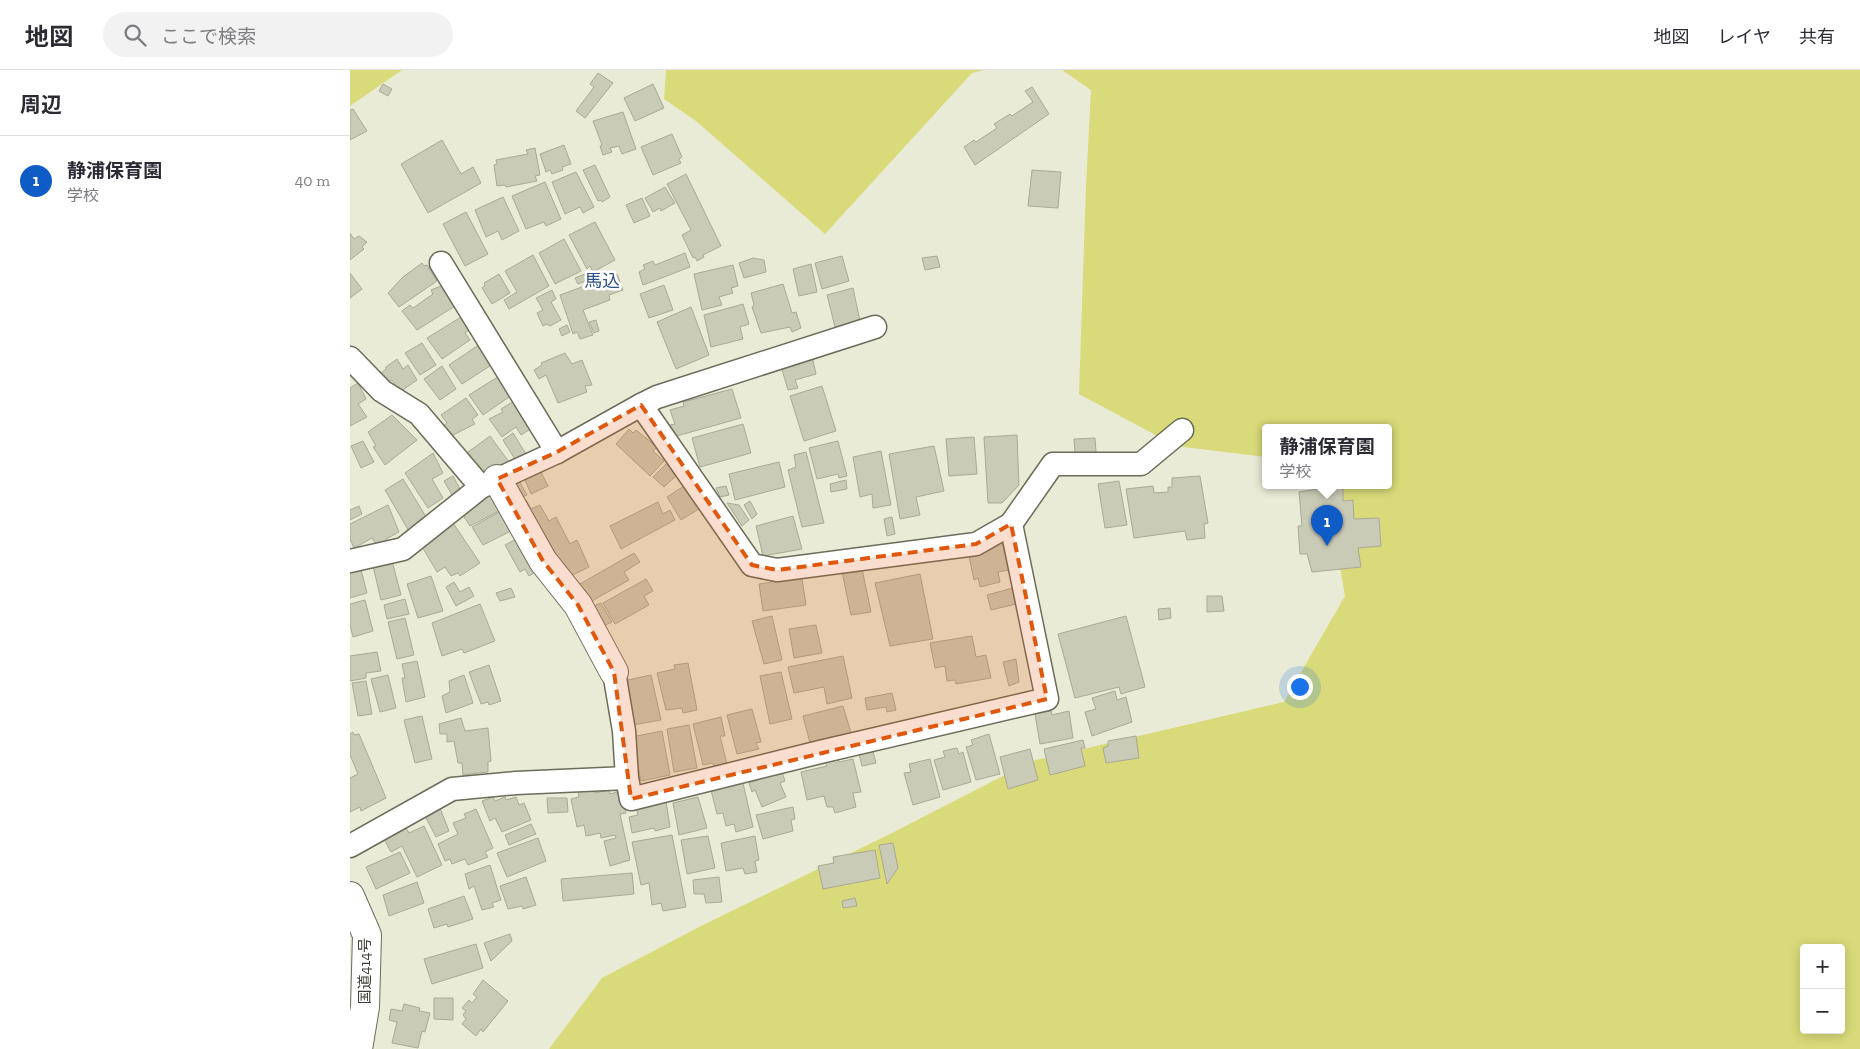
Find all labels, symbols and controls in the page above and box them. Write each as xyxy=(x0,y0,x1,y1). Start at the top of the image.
search box xyxy=(103,12,453,57)
icon: search xyxy=(121,21,149,49)
text: 地図 xyxy=(25,22,73,51)
text: ここで検索 xyxy=(161,25,256,48)
text: 地図 xyxy=(1654,26,1690,48)
text: レイヤ xyxy=(1718,26,1771,48)
text: 共有 xyxy=(1799,26,1835,48)
text: 周辺 xyxy=(20,92,62,117)
text: 静浦保育園 xyxy=(67,159,162,182)
text: 1 xyxy=(33,171,39,190)
text: 40 m xyxy=(295,171,330,190)
text: 学校 xyxy=(67,186,99,205)
district label: 馬込 xyxy=(584,270,620,292)
popup xyxy=(1262,424,1392,489)
text: 静浦保育園 xyxy=(1279,435,1375,458)
text: 学校 xyxy=(1279,462,1312,481)
pin: 1 xyxy=(1311,505,1343,546)
your location xyxy=(1287,674,1313,700)
street label: 国道414号 xyxy=(356,938,374,1004)
map controls xyxy=(1800,944,1845,1034)
button: + xyxy=(1800,944,1845,989)
button: − xyxy=(1800,989,1845,1034)

